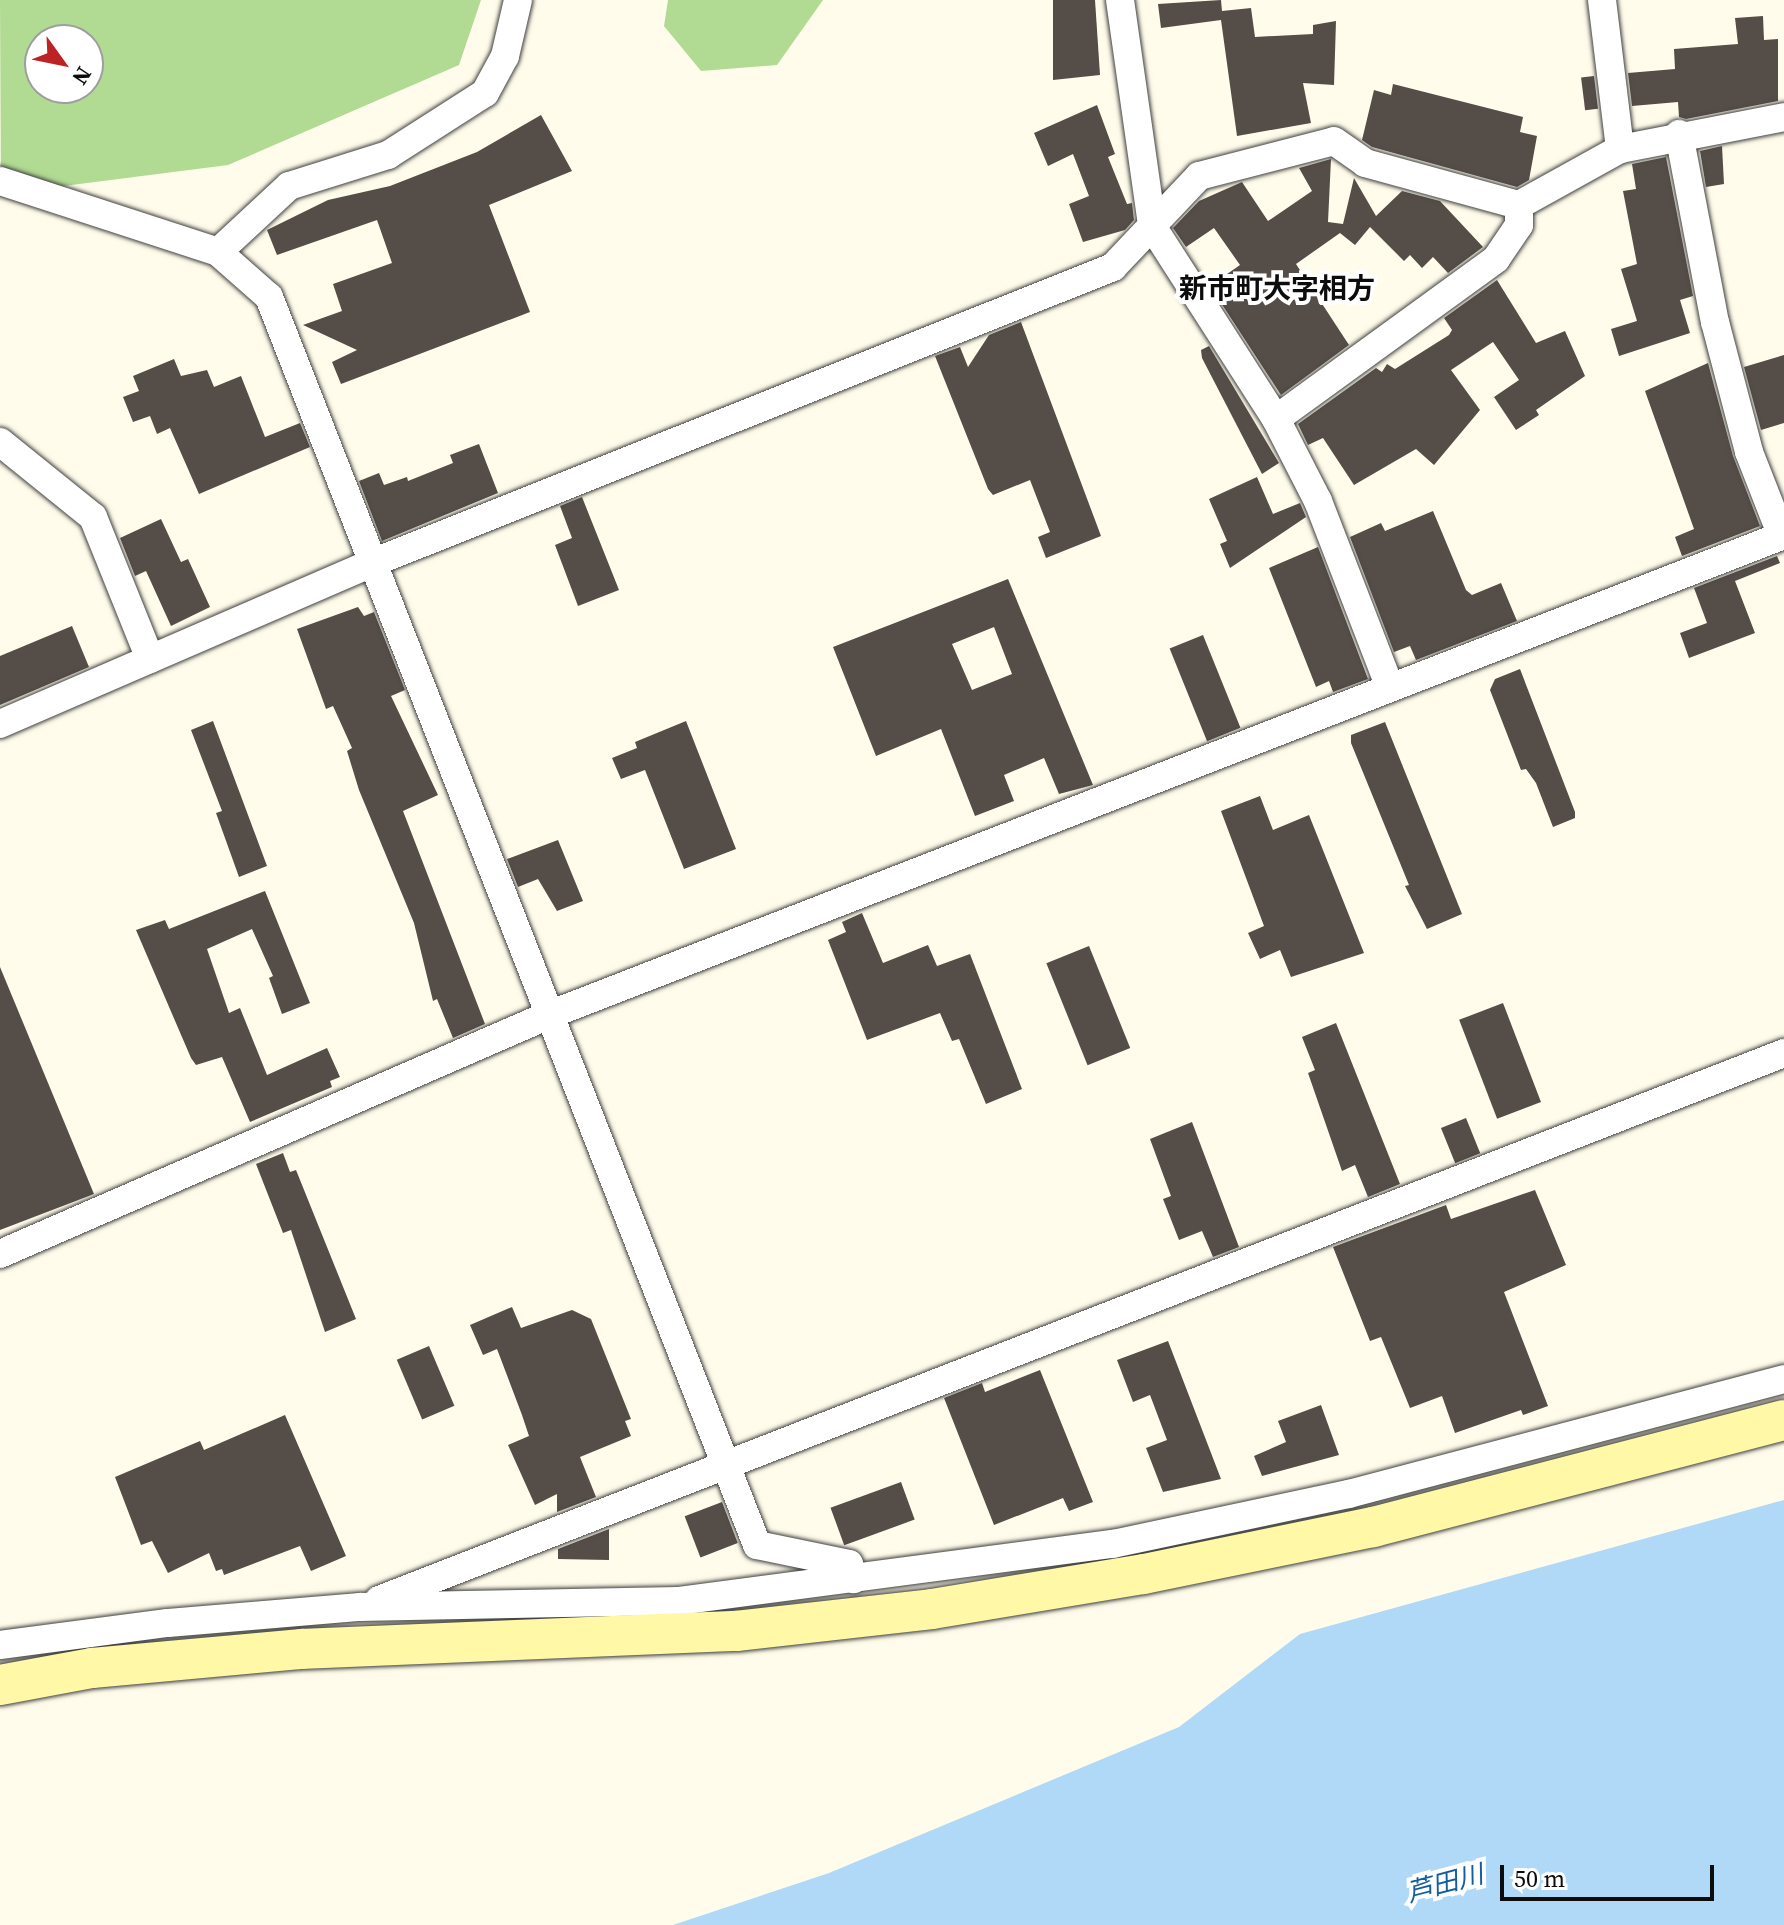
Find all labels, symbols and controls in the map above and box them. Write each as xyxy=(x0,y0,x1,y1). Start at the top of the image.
north arrow xyxy=(24,24,104,104)
text: N xyxy=(66,61,99,91)
district label: 新市町大字相方 xyxy=(1179,271,1375,305)
scale bar xyxy=(1504,1849,1718,1899)
water label: 芦田川 xyxy=(1403,1859,1487,1909)
text: 50 m xyxy=(1514,1862,1565,1895)

